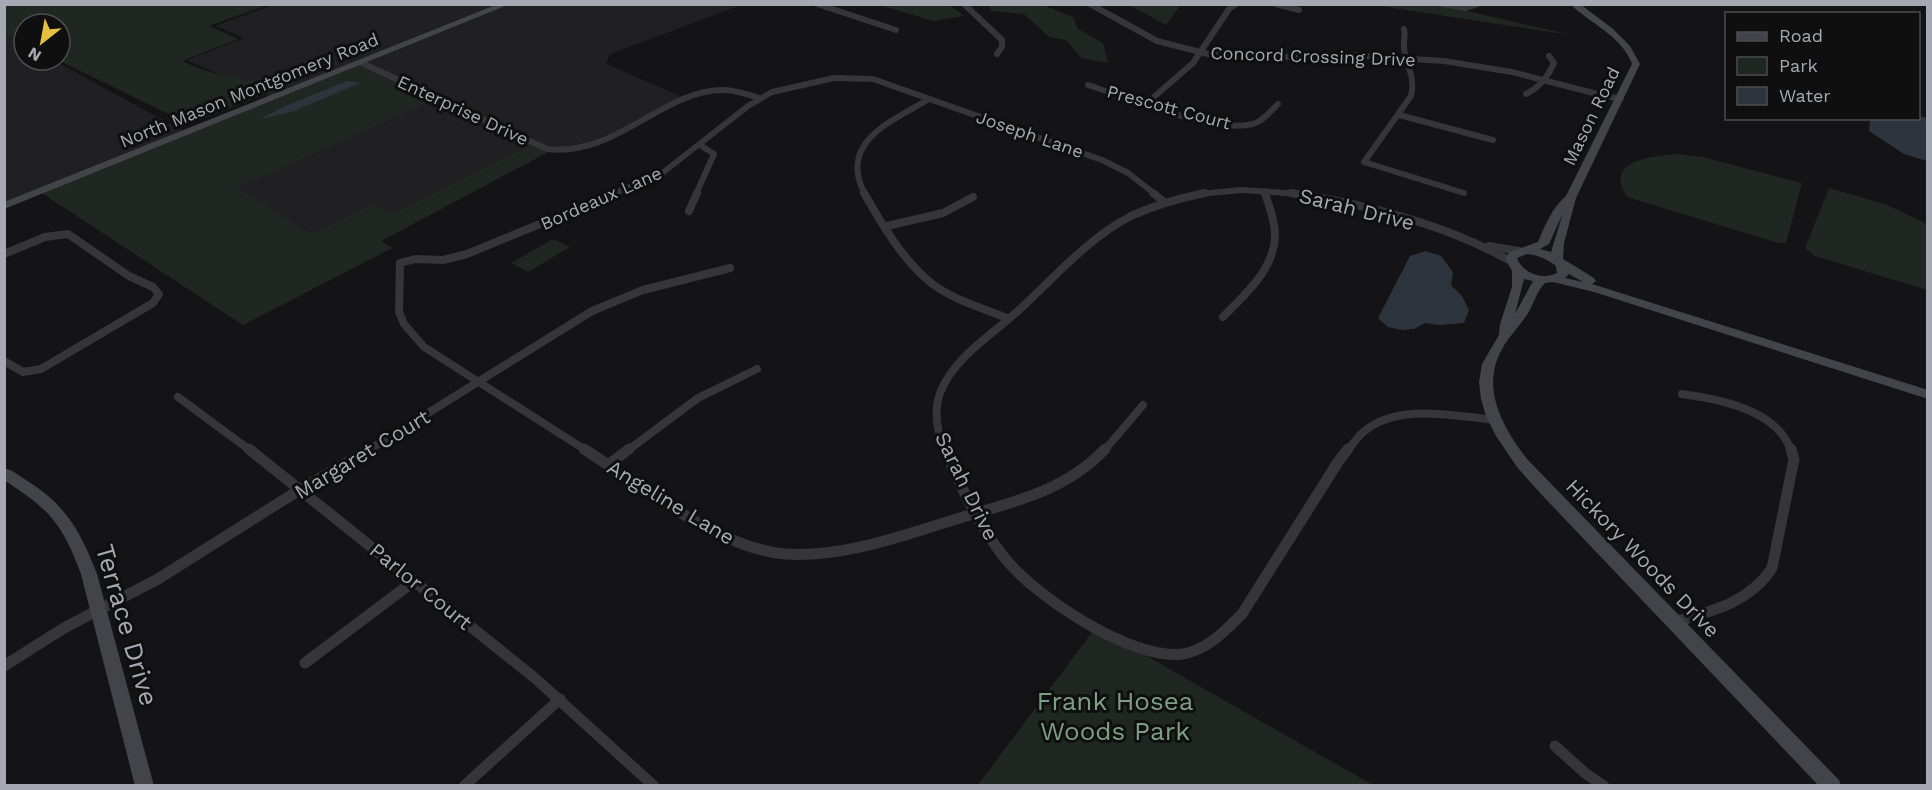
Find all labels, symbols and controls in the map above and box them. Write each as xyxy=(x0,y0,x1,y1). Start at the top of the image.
north arrow xyxy=(12,12,72,72)
legend xyxy=(1725,12,1920,120)
text: Road xyxy=(1779,25,1823,46)
street label: North Mason Montgomery Road xyxy=(117,28,381,152)
street label: Concord Crossing Drive xyxy=(1210,42,1416,70)
text: N xyxy=(25,43,45,66)
text: Park xyxy=(1779,55,1818,76)
street label: Mason Road xyxy=(1558,63,1624,169)
street label: Enterprise Drive xyxy=(394,70,532,150)
street label: Prescott Court xyxy=(1105,80,1234,134)
text: Water xyxy=(1779,85,1831,106)
street label: Joseph Lane xyxy=(974,106,1086,162)
street label: Bordeaux Lane xyxy=(537,162,665,234)
street label: Sarah Drive xyxy=(1297,183,1417,235)
street label: Margaret Court xyxy=(290,404,434,504)
street label: Sarah Drive xyxy=(930,428,1004,544)
street label: Angeline Lane xyxy=(603,454,739,550)
street label: Hickory Woods Drive xyxy=(1561,474,1725,642)
street label: Parlor Court xyxy=(365,537,477,635)
street label: Terrace Drive xyxy=(90,541,164,709)
park label: Frank Hosea Woods Park xyxy=(1037,686,1194,746)

